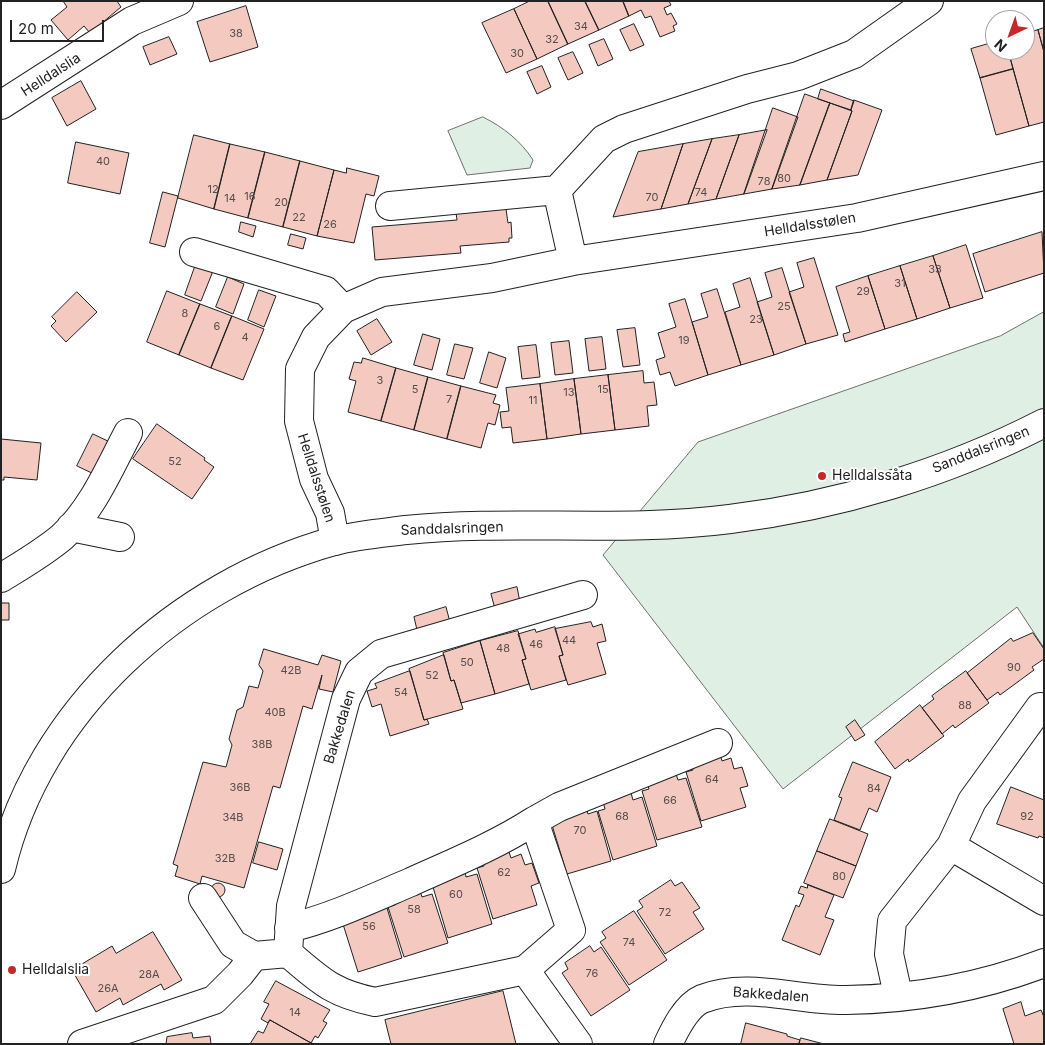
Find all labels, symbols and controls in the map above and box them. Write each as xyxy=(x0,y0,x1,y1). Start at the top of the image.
scale bar xyxy=(12,10,106,42)
north arrow xyxy=(985,10,1035,60)
text: 20 m xyxy=(18,19,54,38)
house number: 34 xyxy=(574,20,588,34)
house number: 38 xyxy=(229,27,243,41)
house number: 32 xyxy=(545,33,559,47)
text: N xyxy=(991,36,1010,56)
house number: 30 xyxy=(510,47,524,61)
street label: Helldalslia xyxy=(18,50,84,100)
house number: 40 xyxy=(96,155,110,169)
house number: 80 xyxy=(777,172,791,186)
house number: 78 xyxy=(758,175,770,189)
house number: 12 xyxy=(207,183,219,197)
house number: 74 xyxy=(695,186,707,200)
house number: 16 xyxy=(244,190,256,204)
house number: 70 xyxy=(646,191,658,205)
house number: 14 xyxy=(224,192,236,206)
house number: 20 xyxy=(274,196,288,210)
street label: Helldalsstølen xyxy=(763,209,857,241)
house number: 22 xyxy=(292,211,306,225)
house number: 26 xyxy=(323,218,337,232)
house number: 33 xyxy=(928,263,942,277)
house number: 31 xyxy=(894,277,906,291)
house number: 29 xyxy=(856,285,870,299)
house number: 25 xyxy=(777,300,791,314)
house number: 8 xyxy=(182,307,188,321)
house number: 23 xyxy=(749,313,763,327)
house number: 6 xyxy=(214,320,220,334)
house number: 4 xyxy=(241,331,249,345)
house number: 19 xyxy=(678,334,690,348)
house number: 3 xyxy=(377,374,383,388)
house number: 5 xyxy=(412,383,418,397)
house number: 15 xyxy=(597,383,609,397)
house number: 13 xyxy=(563,386,575,400)
house number: 7 xyxy=(446,393,452,407)
house number: 11 xyxy=(529,394,537,408)
street label: Sanddalsringen xyxy=(930,423,1032,477)
street label: Helldalsstølen xyxy=(294,431,338,525)
house number: 52 xyxy=(168,455,182,469)
place label: Helldalssåta xyxy=(832,468,912,484)
marker: Helldalssåta xyxy=(816,470,828,482)
street label: Sanddalsringen xyxy=(400,519,504,539)
house number: 44 xyxy=(562,634,576,648)
house number: 46 xyxy=(529,638,543,652)
house number: 48 xyxy=(496,642,510,656)
house number: 50 xyxy=(460,656,474,670)
house number: 90 xyxy=(1007,661,1021,675)
house number: 42B xyxy=(280,664,302,678)
house number: 52 xyxy=(425,669,439,683)
house number: 54 xyxy=(394,686,408,700)
street label: Bakkedalen xyxy=(321,688,359,766)
house number: 88 xyxy=(958,699,972,713)
house number: 40B xyxy=(264,706,286,720)
house number: 38B xyxy=(252,738,272,752)
house number: 64 xyxy=(705,773,719,787)
house number: 36B xyxy=(230,781,250,795)
house number: 84 xyxy=(867,782,881,796)
house number: 66 xyxy=(663,794,677,808)
house number: 68 xyxy=(615,810,629,824)
house number: 92 xyxy=(1020,810,1034,824)
house number: 34B xyxy=(222,811,244,825)
house number: 70 xyxy=(574,824,586,838)
house number: 32B xyxy=(215,852,235,866)
house number: 62 xyxy=(497,866,511,880)
house number: 80 xyxy=(832,870,846,884)
house number: 60 xyxy=(449,888,463,902)
house number: 58 xyxy=(407,903,421,917)
house number: 72 xyxy=(659,906,671,920)
house number: 56 xyxy=(362,920,376,934)
house number: 74 xyxy=(623,936,635,950)
place label: Helldalslia xyxy=(22,962,89,978)
marker: Helldalslia xyxy=(6,964,18,976)
house number: 76 xyxy=(586,967,598,981)
house number: 28A xyxy=(138,968,160,982)
house number: 26A xyxy=(97,982,119,996)
street label: Bakkedalen xyxy=(732,984,810,1006)
house number: 14 xyxy=(289,1006,301,1020)

